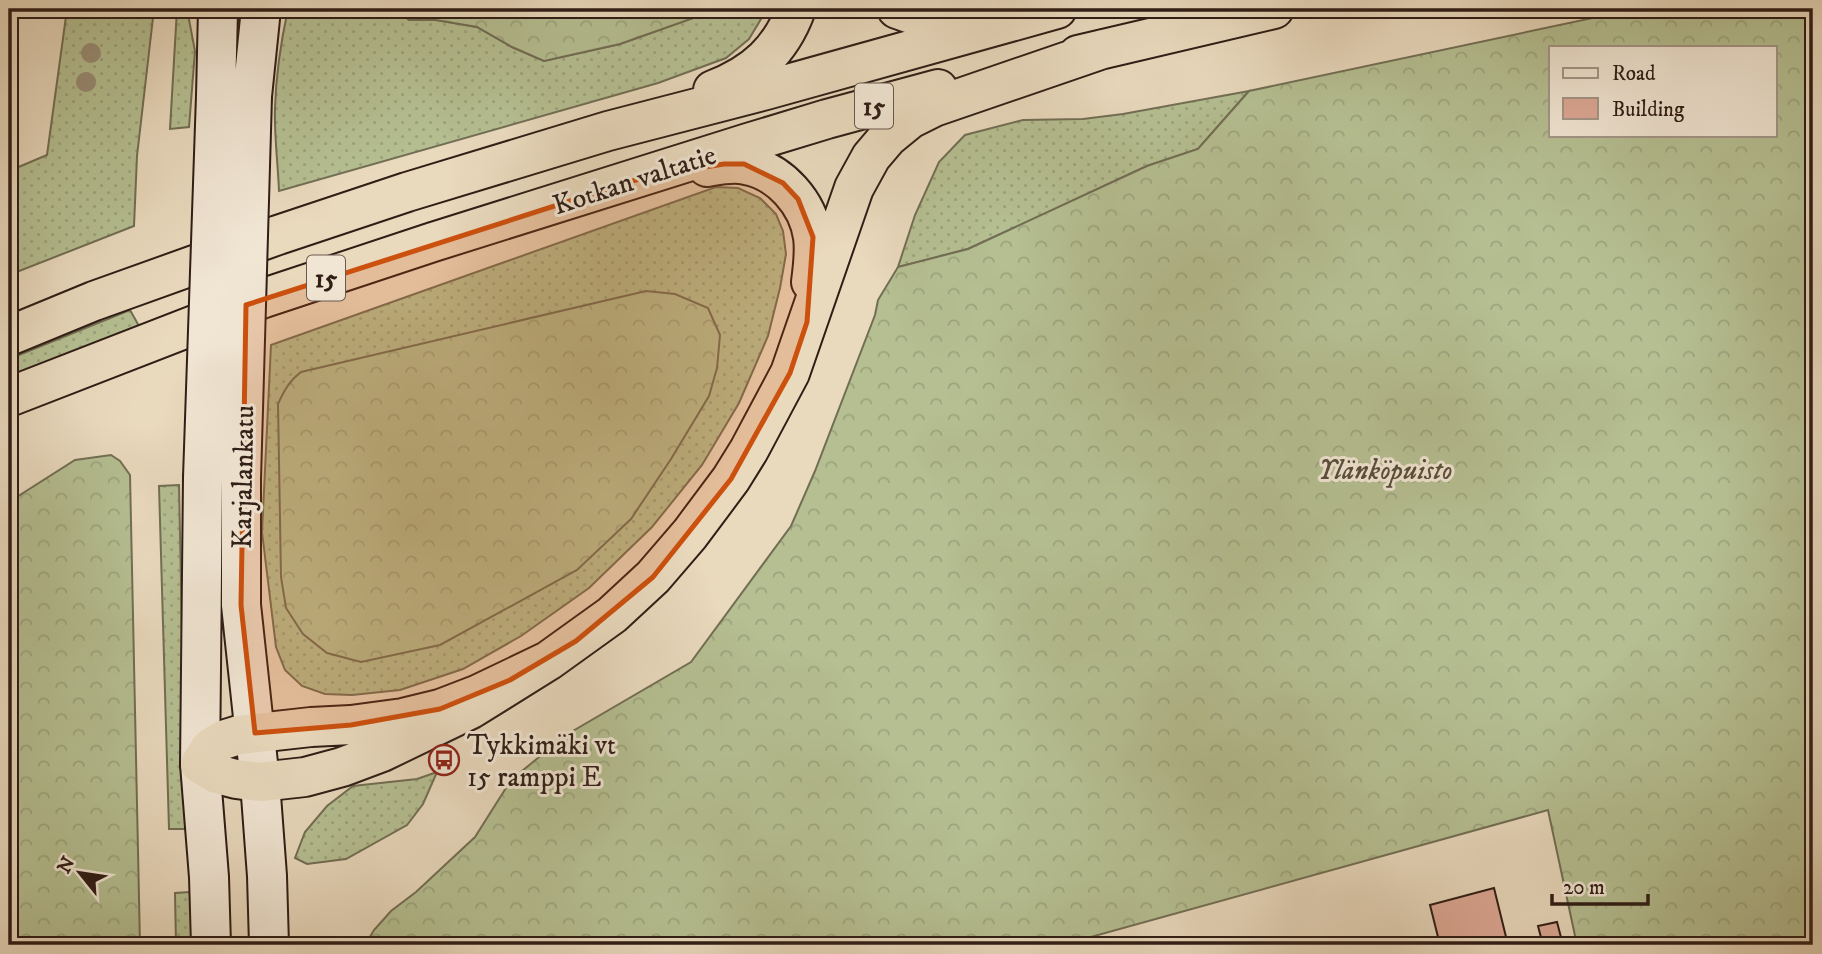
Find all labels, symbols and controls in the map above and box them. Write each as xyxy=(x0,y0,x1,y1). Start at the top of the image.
legend xyxy=(1549,46,1776,136)
text: Road xyxy=(1612,61,1656,87)
road number: 15 xyxy=(855,83,893,128)
text: Building xyxy=(1612,97,1685,123)
street label: Kotkan valtatie xyxy=(548,138,720,223)
road number: 15 xyxy=(307,256,345,300)
street label: Karjalankatu xyxy=(225,405,262,549)
park label: Ylänköpuisto xyxy=(1318,453,1452,488)
place label: Tykkimäki vt 15 ramppi E xyxy=(467,728,616,795)
bus stop icon: Tykkimäki vt 15 ramppi E xyxy=(427,743,461,777)
north arrow xyxy=(46,838,116,908)
text: N xyxy=(53,852,81,878)
scale bar xyxy=(1552,863,1649,907)
text: 20 m xyxy=(1563,875,1605,901)

